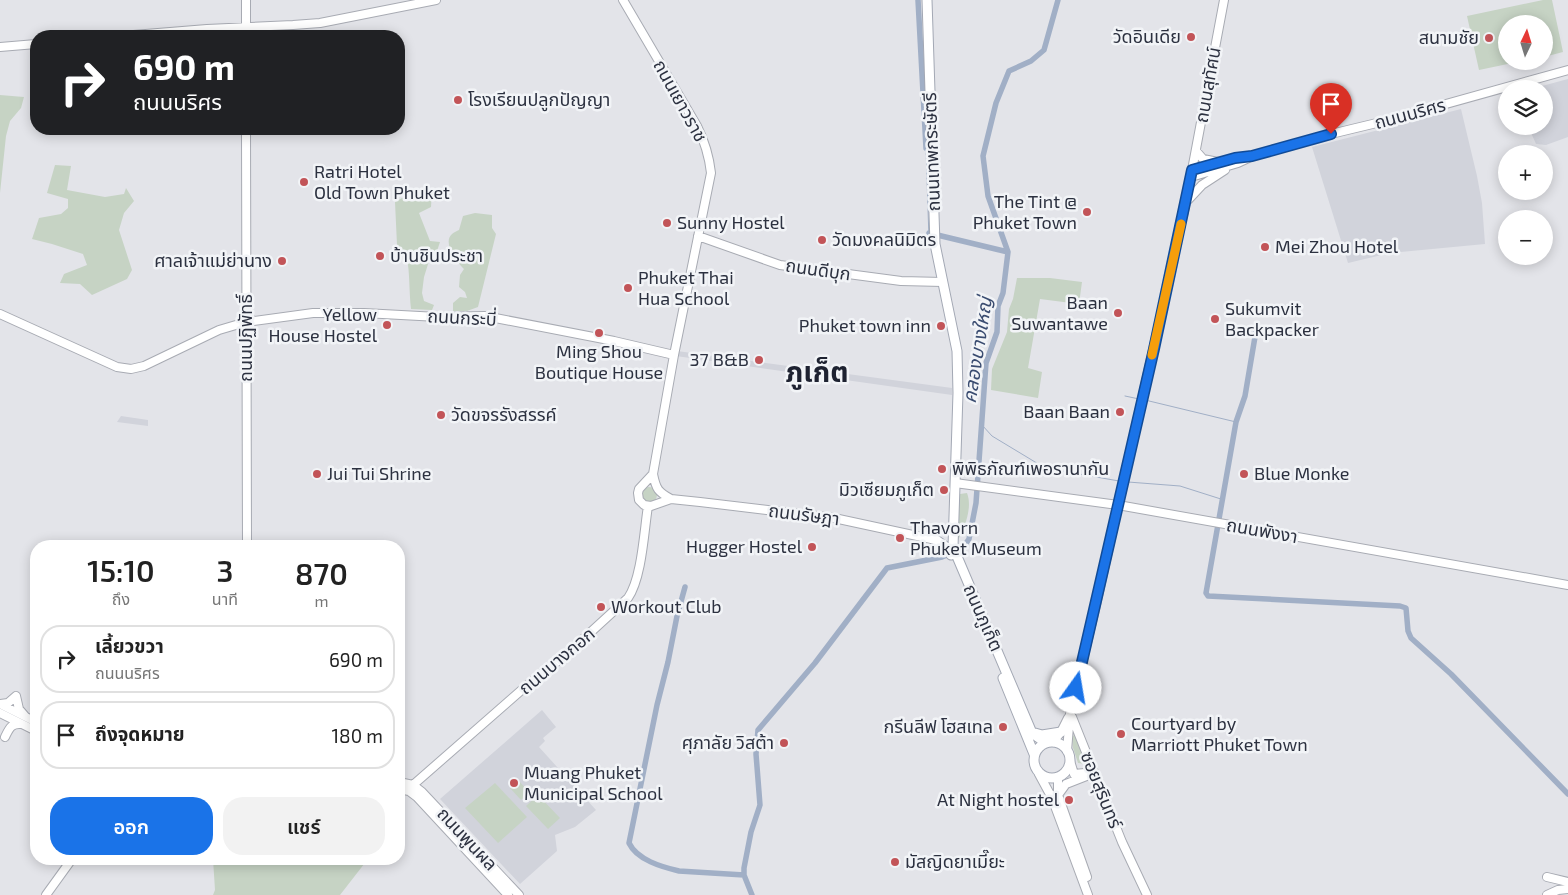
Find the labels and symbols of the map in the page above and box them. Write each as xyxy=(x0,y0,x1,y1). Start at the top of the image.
north arrow xyxy=(1498,15,1552,70)
place label: วัดอินเดีย xyxy=(1113,25,1181,47)
place label: สนามชัย xyxy=(1419,26,1479,48)
marker: วัดอินเดีย xyxy=(1185,31,1197,43)
marker: สนามชัย xyxy=(1483,32,1495,44)
street label: ถนนสุทัศน์ xyxy=(1190,45,1225,125)
street label: ถนนเยาวราช xyxy=(649,56,712,145)
pin xyxy=(1310,83,1352,134)
place label: โรงเรียนปลูกปัญญา xyxy=(468,88,610,112)
street label: ถนนเทพกระษัตรี xyxy=(918,92,944,212)
street label: ถนนนริศร xyxy=(1372,93,1448,133)
marker: โรงเรียนปลูกปัญญา xyxy=(452,94,464,106)
place label: Ratri Hotel Old Town Phuket xyxy=(314,160,450,203)
marker: Ratri Hotel Old Town Phuket xyxy=(298,176,310,188)
place label: The Tint @ Phuket Town xyxy=(973,190,1077,233)
marker: The Tint @ Phuket Town xyxy=(1081,206,1093,218)
place label: Sunny Hostel xyxy=(677,211,785,233)
marker: Sunny Hostel xyxy=(661,217,673,229)
place label: วัดมงคลนิมิตร xyxy=(832,228,937,250)
marker: วัดมงคลนิมิตร xyxy=(816,234,828,246)
place label: Mei Zhou Hotel xyxy=(1275,235,1399,257)
marker: Mei Zhou Hotel xyxy=(1259,241,1271,253)
place label: บ้านชินประชา xyxy=(390,244,483,266)
place label: ศาลเจ้าแม่ย่านาง xyxy=(154,249,272,271)
marker: บ้านชินประชา xyxy=(374,250,386,262)
street label: ถนนดีบุก xyxy=(784,254,852,285)
marker: ศาลเจ้าแม่ย่านาง xyxy=(276,255,288,267)
place label: Phuket Thai Hua School xyxy=(638,266,734,309)
marker: Phuket Thai Hua School xyxy=(622,282,634,294)
place label: Baan Suwantawe xyxy=(1011,291,1108,334)
water label: คลองบางใหญ่ xyxy=(957,292,997,405)
street label: ถนนปฏิพัทธิ์ xyxy=(234,294,256,382)
place label: Sukumvit Backpacker xyxy=(1225,297,1319,340)
place label: Yellow House Hostel xyxy=(268,303,378,346)
street label: ถนนกระบี่ xyxy=(427,303,497,330)
marker: Baan Suwantawe xyxy=(1112,307,1124,319)
marker: Sukumvit Backpacker xyxy=(1209,313,1221,325)
place label: Phuket town inn xyxy=(799,314,931,336)
marker: Yellow House Hostel xyxy=(381,319,393,331)
marker: Phuket town inn xyxy=(935,320,947,332)
marker: Ming Shou Boutique House xyxy=(593,327,605,339)
place label: Ming Shou Boutique House xyxy=(535,340,663,383)
place label: 37 B&B xyxy=(690,348,749,370)
marker: 37 B&B xyxy=(753,354,765,366)
district label: ภูเก็ต xyxy=(785,354,849,390)
place label: Baan Baan xyxy=(1023,400,1110,422)
place label: วัดขจรรังสรรค์ xyxy=(451,403,557,425)
marker: Baan Baan xyxy=(1114,406,1126,418)
marker: วัดขจรรังสรรค์ xyxy=(435,409,447,421)
place label: พิพิธภัณฑ์เพอรานากัน xyxy=(952,457,1109,479)
place label: Jui Tui Shrine xyxy=(327,462,431,484)
place label: Blue Monke xyxy=(1254,462,1349,484)
marker: พิพิธภัณฑ์เพอรานากัน xyxy=(936,463,948,475)
marker: Jui Tui Shrine xyxy=(311,468,323,480)
marker: Blue Monke xyxy=(1238,468,1250,480)
place label: มิวเซียมภูเก็ต xyxy=(839,478,934,502)
marker: มิวเซียมภูเก็ต xyxy=(938,484,950,496)
street label: ถนนรัษฎา xyxy=(767,499,841,529)
street label: ถนนพังงา xyxy=(1225,513,1300,547)
place label: Thavorn Phuket Museum xyxy=(910,516,1042,559)
marker: Thavorn Phuket Museum xyxy=(894,532,906,544)
place label: Hugger Hostel xyxy=(686,535,803,557)
marker: Hugger Hostel xyxy=(806,541,818,553)
street label: ถนนภูเก็ต xyxy=(958,581,1008,655)
place label: Workout Club xyxy=(611,595,722,617)
marker: Workout Club xyxy=(595,601,607,613)
street label: ถนนบางกอก xyxy=(514,622,599,698)
position arrow xyxy=(1049,661,1101,713)
place label: Courtyard by Marriott Phuket Town xyxy=(1131,712,1308,755)
place label: กรีนลีฟ โฮสเทล xyxy=(884,715,993,737)
marker: กรีนลีฟ โฮสเทล xyxy=(997,721,1009,733)
marker: Courtyard by Marriott Phuket Town xyxy=(1115,728,1127,740)
place label: ศุภาลัย วิสต้า xyxy=(682,731,774,754)
marker: ศุภาลัย วิสต้า xyxy=(778,737,790,749)
street label: ซอยสุรินทร์ xyxy=(1076,748,1128,832)
place label: Muang Phuket Municipal School xyxy=(524,761,663,804)
marker: Muang Phuket Municipal School xyxy=(508,777,520,789)
place label: At Night hostel xyxy=(937,788,1060,810)
marker: At Night hostel xyxy=(1063,794,1075,806)
street label: ถนนพูนผล xyxy=(431,802,503,876)
place label: มัสญิดยาเมี๊ยะ xyxy=(905,849,1005,872)
marker: มัสญิดยาเมี๊ยะ xyxy=(889,856,901,868)

